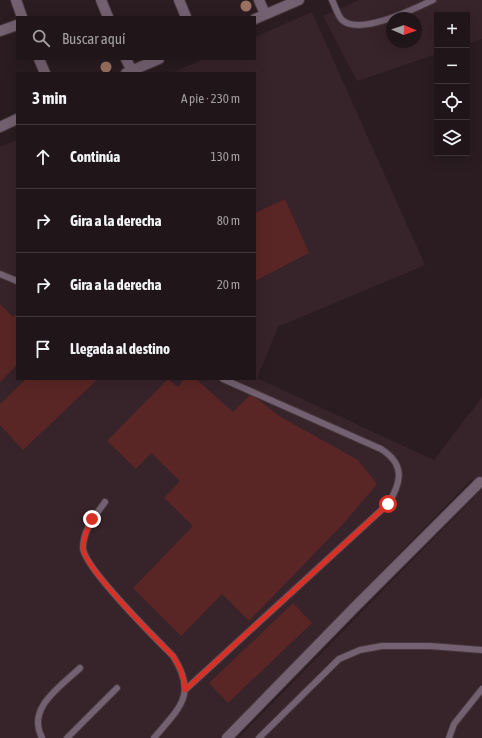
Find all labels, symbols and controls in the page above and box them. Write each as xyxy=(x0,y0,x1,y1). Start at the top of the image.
north arrow xyxy=(386,12,422,48)
map controls xyxy=(434,12,470,156)
button: + xyxy=(434,12,470,48)
search box xyxy=(16,16,256,60)
icon: search xyxy=(30,27,52,49)
text: Buscar aquí xyxy=(62,30,125,47)
button: − xyxy=(434,48,470,84)
button: locate xyxy=(434,84,470,120)
text: 3 min xyxy=(32,88,67,108)
text: A pie · 230 m xyxy=(181,91,240,106)
button: layers xyxy=(434,120,470,156)
icon: ahead xyxy=(32,146,54,168)
text: Continúa xyxy=(70,148,120,165)
text: 130 m xyxy=(211,149,240,164)
icon: right xyxy=(32,210,54,232)
text: Gira a la derecha xyxy=(70,212,161,229)
text: 80 m xyxy=(217,213,240,228)
icon: right xyxy=(32,274,54,296)
text: Gira a la derecha xyxy=(70,276,161,293)
text: 20 m xyxy=(217,277,240,292)
icon: arrive xyxy=(32,338,54,360)
text: Llegada al destino xyxy=(70,340,170,357)
route start xyxy=(379,495,397,513)
route end xyxy=(83,510,101,528)

